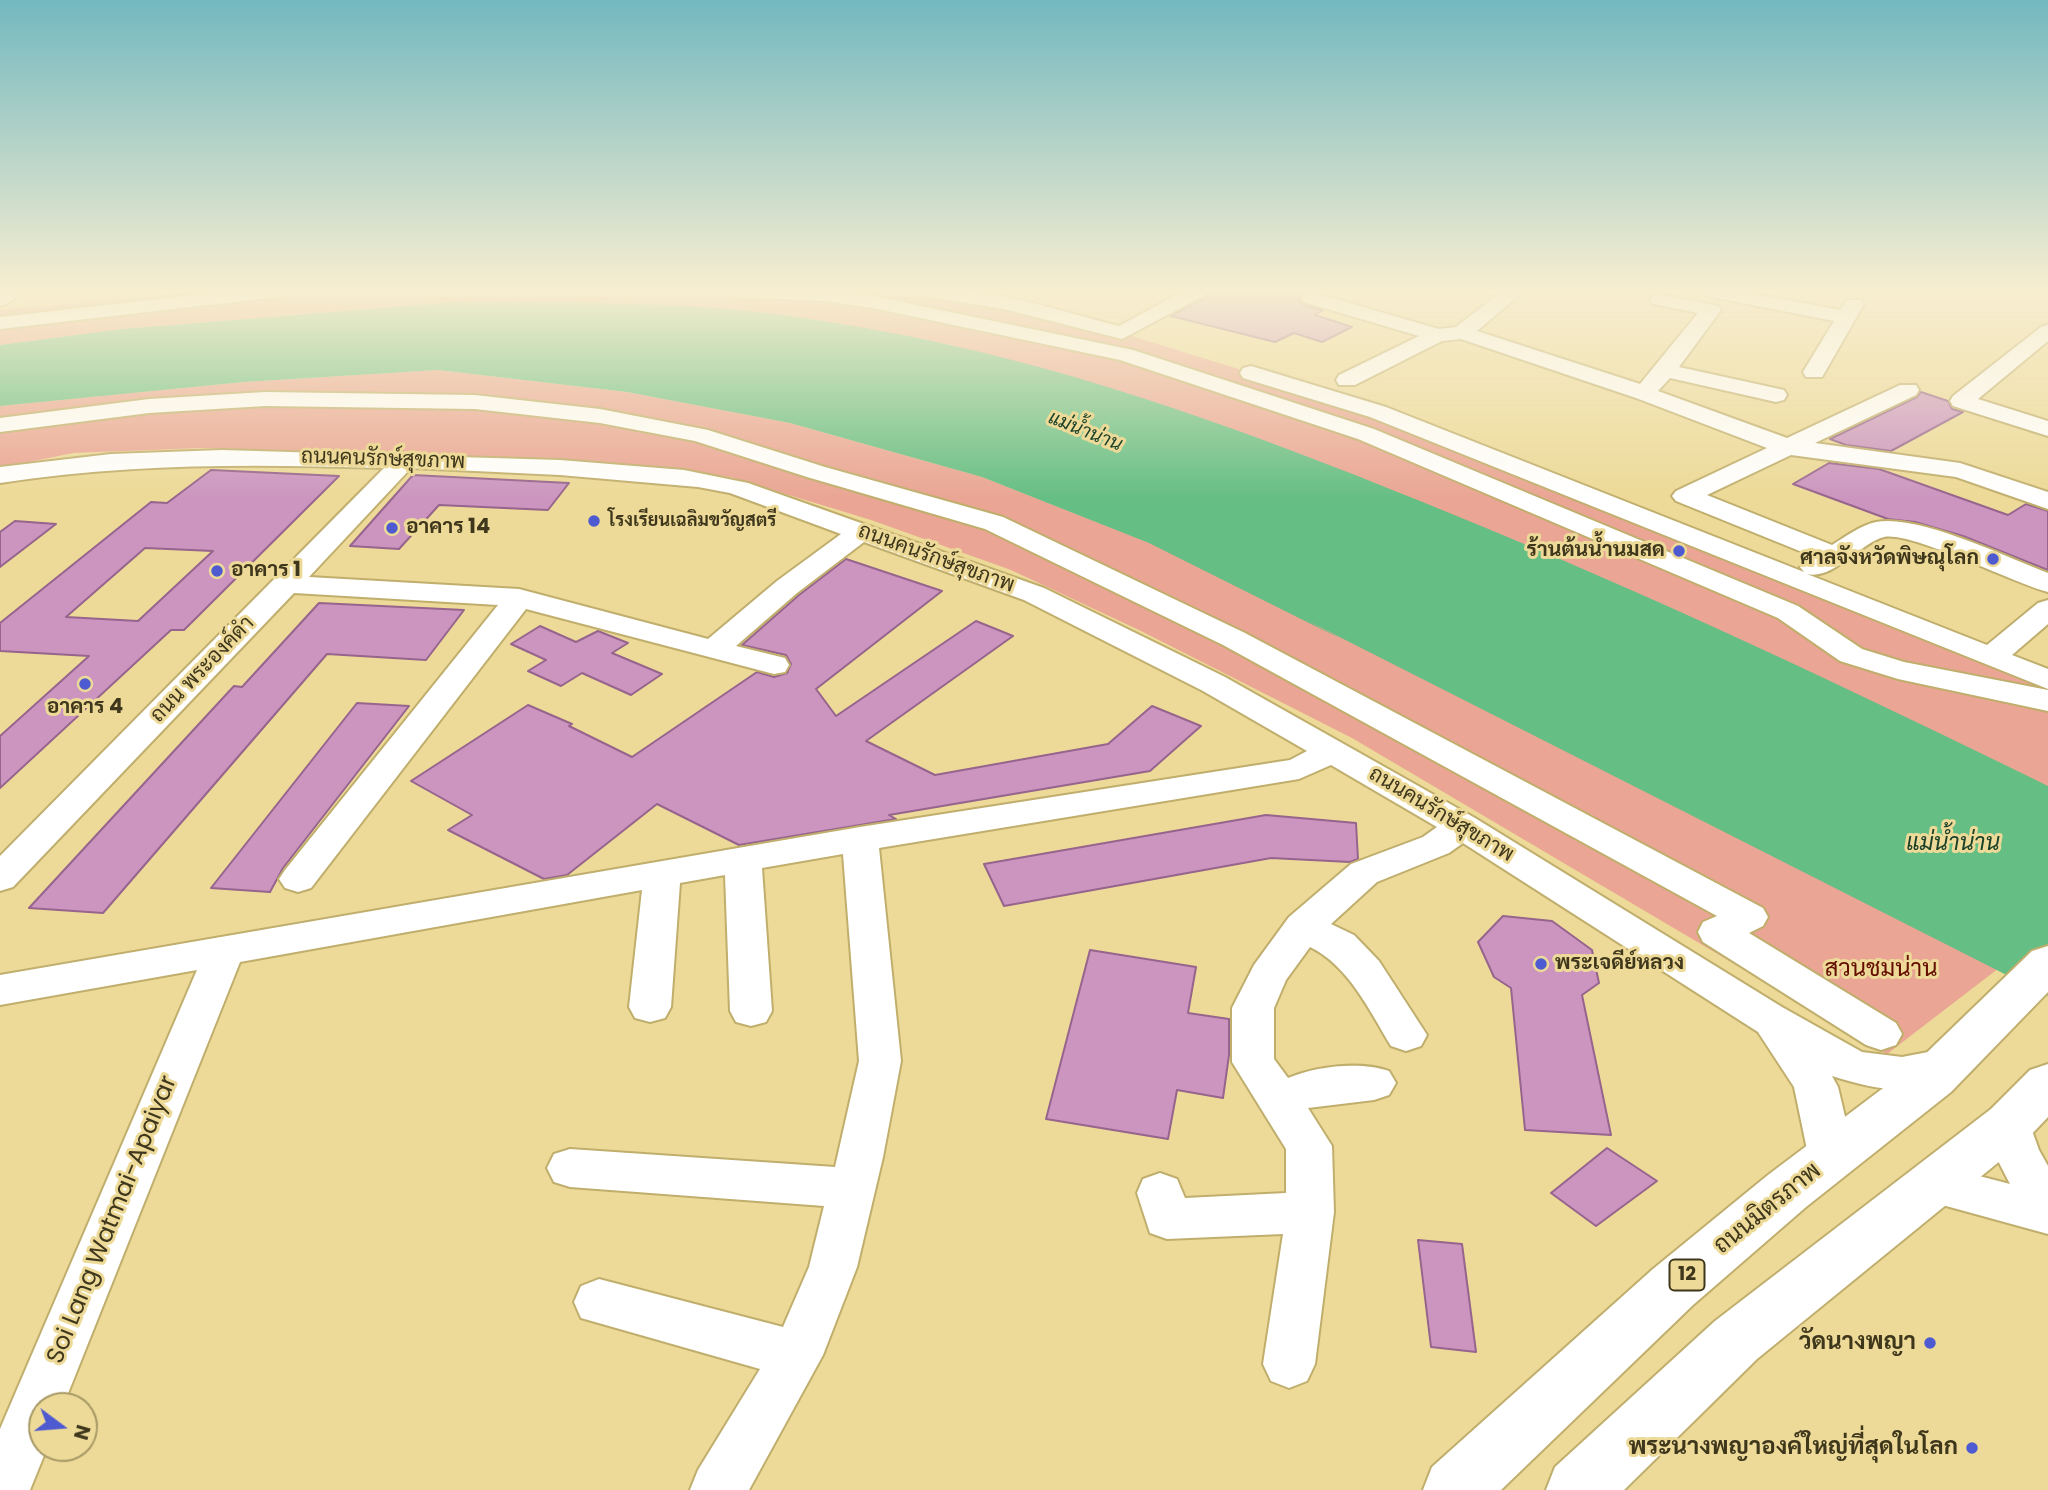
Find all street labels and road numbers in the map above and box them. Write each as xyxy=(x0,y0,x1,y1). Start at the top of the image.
street label: ถนนคนรักษ์สุขภาพ xyxy=(300,445,466,475)
street label: ถนนคนรักษ์สุขภาพ xyxy=(854,519,1018,599)
street label: ถนน พระองค์ดำ xyxy=(146,612,260,728)
street label: ถนนคนรักษ์สุขภาพ xyxy=(1364,762,1518,868)
street label: Soi Lang Watmai-Apaiyar xyxy=(42,1072,184,1368)
street label: ถนนมิตรภาพ xyxy=(1709,1157,1827,1261)
road number: 12 xyxy=(1670,1260,1704,1290)

